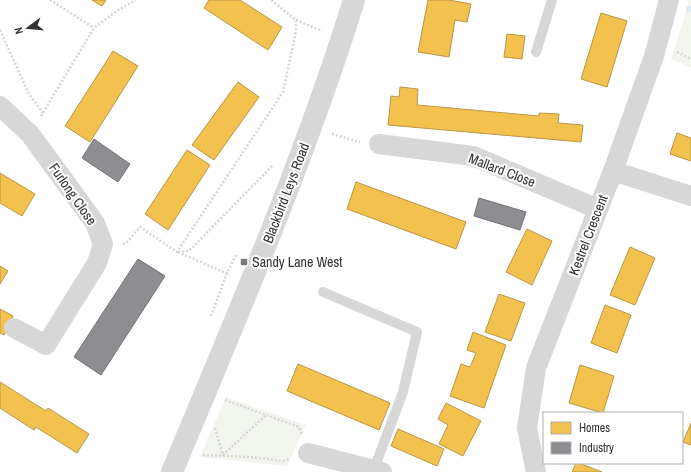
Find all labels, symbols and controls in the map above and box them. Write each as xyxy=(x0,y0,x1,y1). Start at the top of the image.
north arrow xyxy=(8,8,48,48)
text: N xyxy=(11,26,26,36)
street label: Blackbird Leys Road xyxy=(259,140,313,246)
street label: Mallard Close xyxy=(466,149,538,191)
street label: Furlong Close xyxy=(45,160,101,228)
street label: Kestrel Crescent xyxy=(564,192,612,278)
place label: Sandy Lane West xyxy=(252,253,342,271)
marker: Sandy Lane West xyxy=(239,257,249,267)
legend xyxy=(543,412,683,464)
text: Homes xyxy=(579,420,610,436)
text: Industry xyxy=(579,440,614,456)

